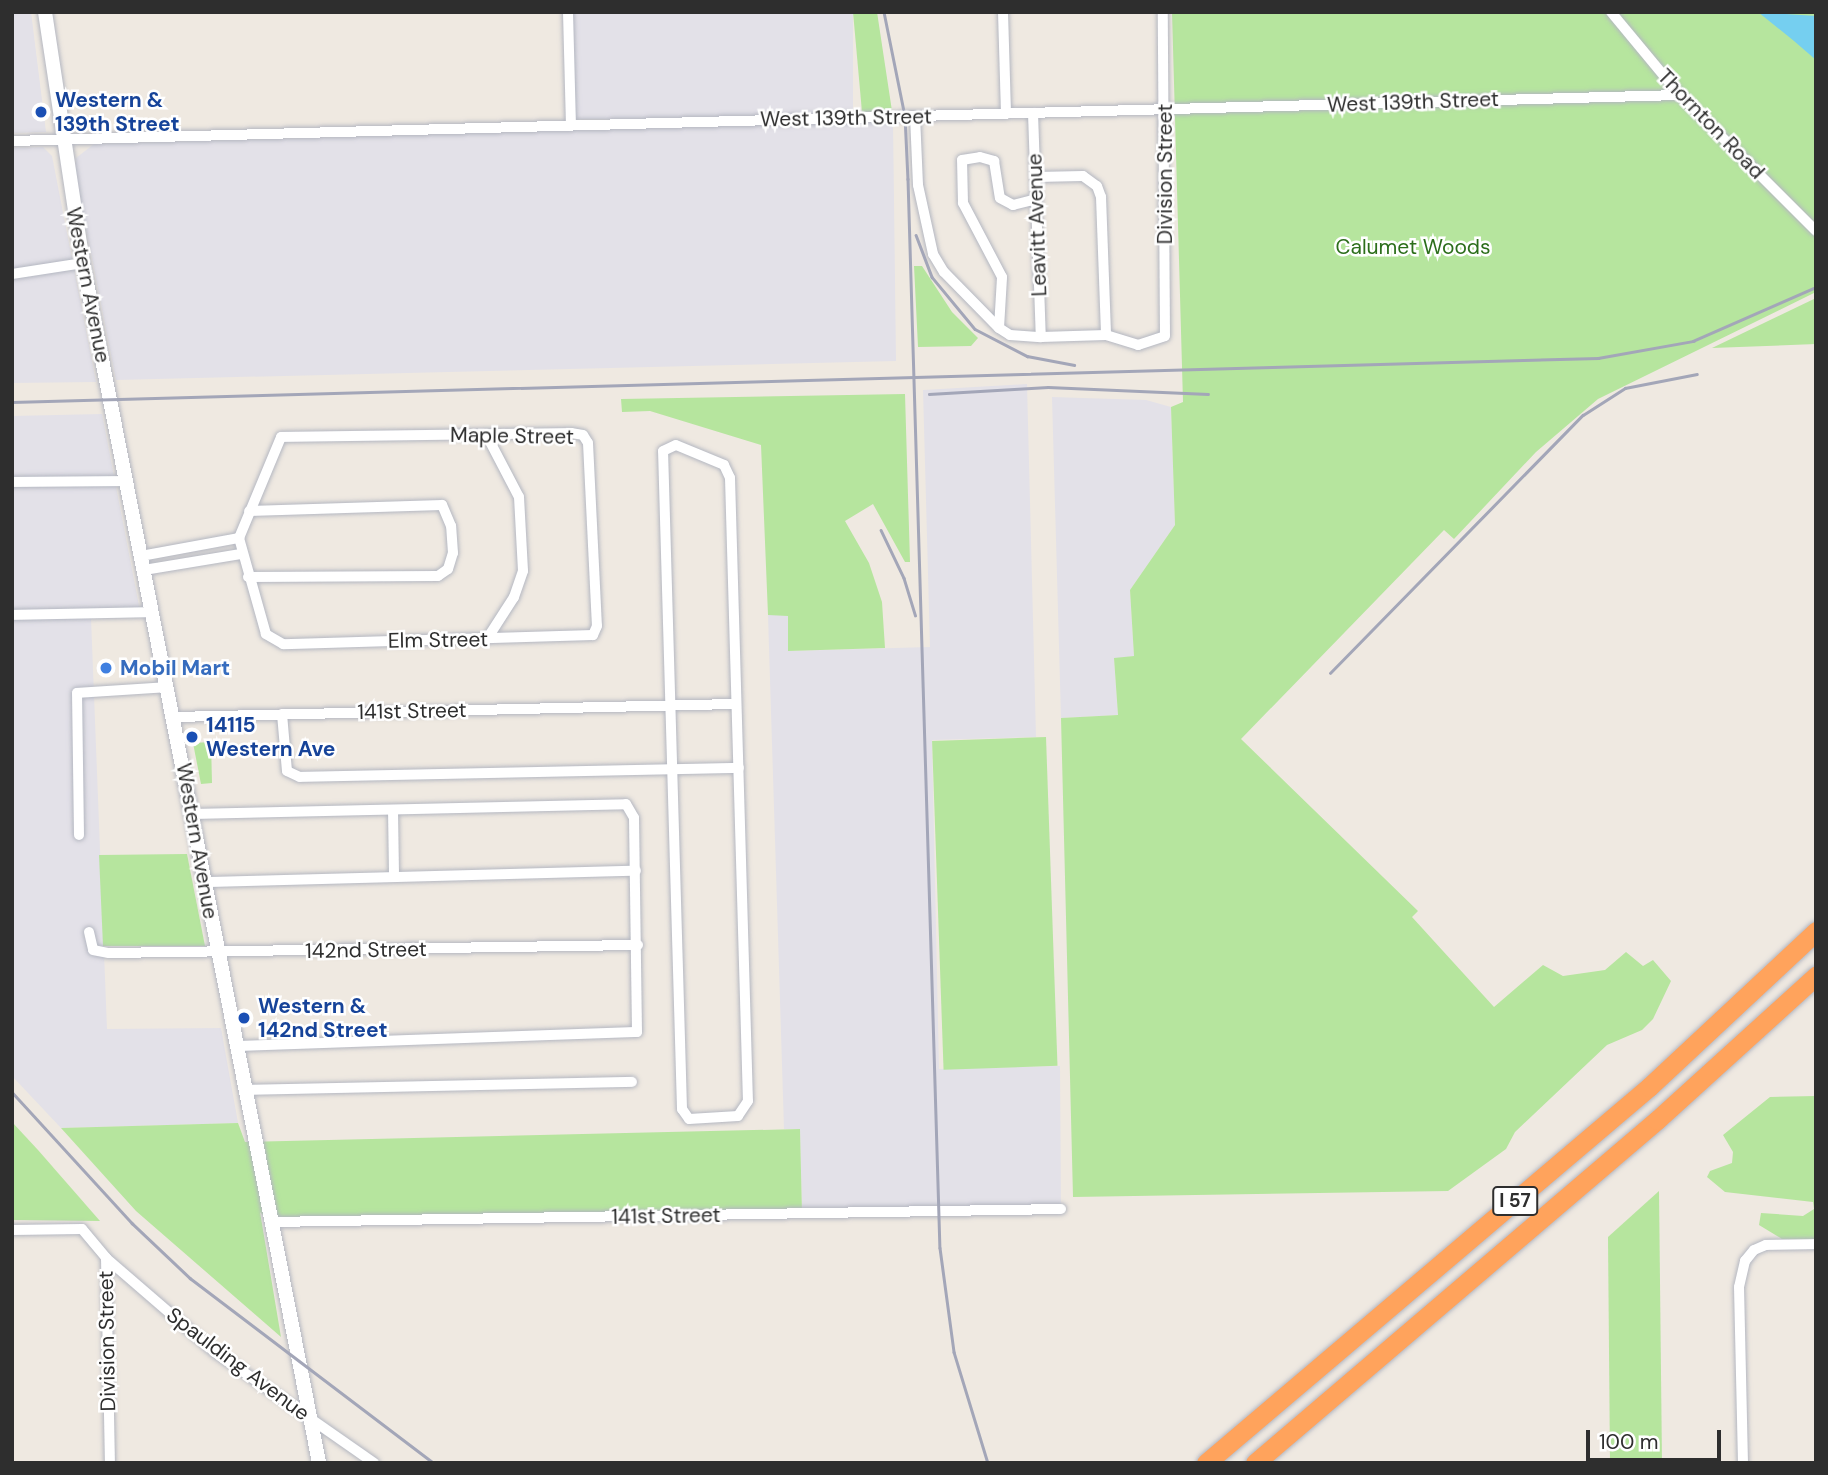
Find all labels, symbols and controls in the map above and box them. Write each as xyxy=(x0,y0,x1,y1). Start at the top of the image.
street label: Thornton Road xyxy=(1652,64,1770,184)
street label: West 139th Street xyxy=(1327,86,1499,118)
place label: Western & 139th Street xyxy=(55,87,180,137)
marker: Western & 139th Street xyxy=(33,104,49,120)
street label: West 139th Street xyxy=(760,104,932,132)
street label: Division Street xyxy=(1152,104,1178,244)
street label: Leavitt Avenue xyxy=(1022,153,1052,297)
street label: Western Avenue xyxy=(61,205,115,365)
park label: Calumet Woods xyxy=(1335,234,1491,260)
street label: Maple Street xyxy=(450,422,574,450)
street label: Elm Street xyxy=(388,627,488,653)
place label: Mobil Mart xyxy=(120,655,230,681)
marker: Mobil Mart xyxy=(98,660,114,676)
street label: 141st Street xyxy=(357,697,467,725)
place label: 14115 Western Ave xyxy=(206,712,335,762)
marker: 14115 Western Ave xyxy=(184,729,200,745)
street label: Western Avenue xyxy=(171,761,223,921)
street label: 142nd Street xyxy=(305,936,427,964)
place label: Western & 142nd Street xyxy=(258,993,387,1043)
marker: Western & 142nd Street xyxy=(236,1010,252,1026)
road number: I 57 xyxy=(1490,1186,1540,1217)
street label: 141st Street xyxy=(611,1202,721,1230)
street label: Division Street xyxy=(93,1270,121,1412)
street label: Spaulding Avenue xyxy=(162,1302,314,1426)
scale bar xyxy=(1590,1416,1725,1460)
text: 100 m xyxy=(1599,1428,1659,1456)

